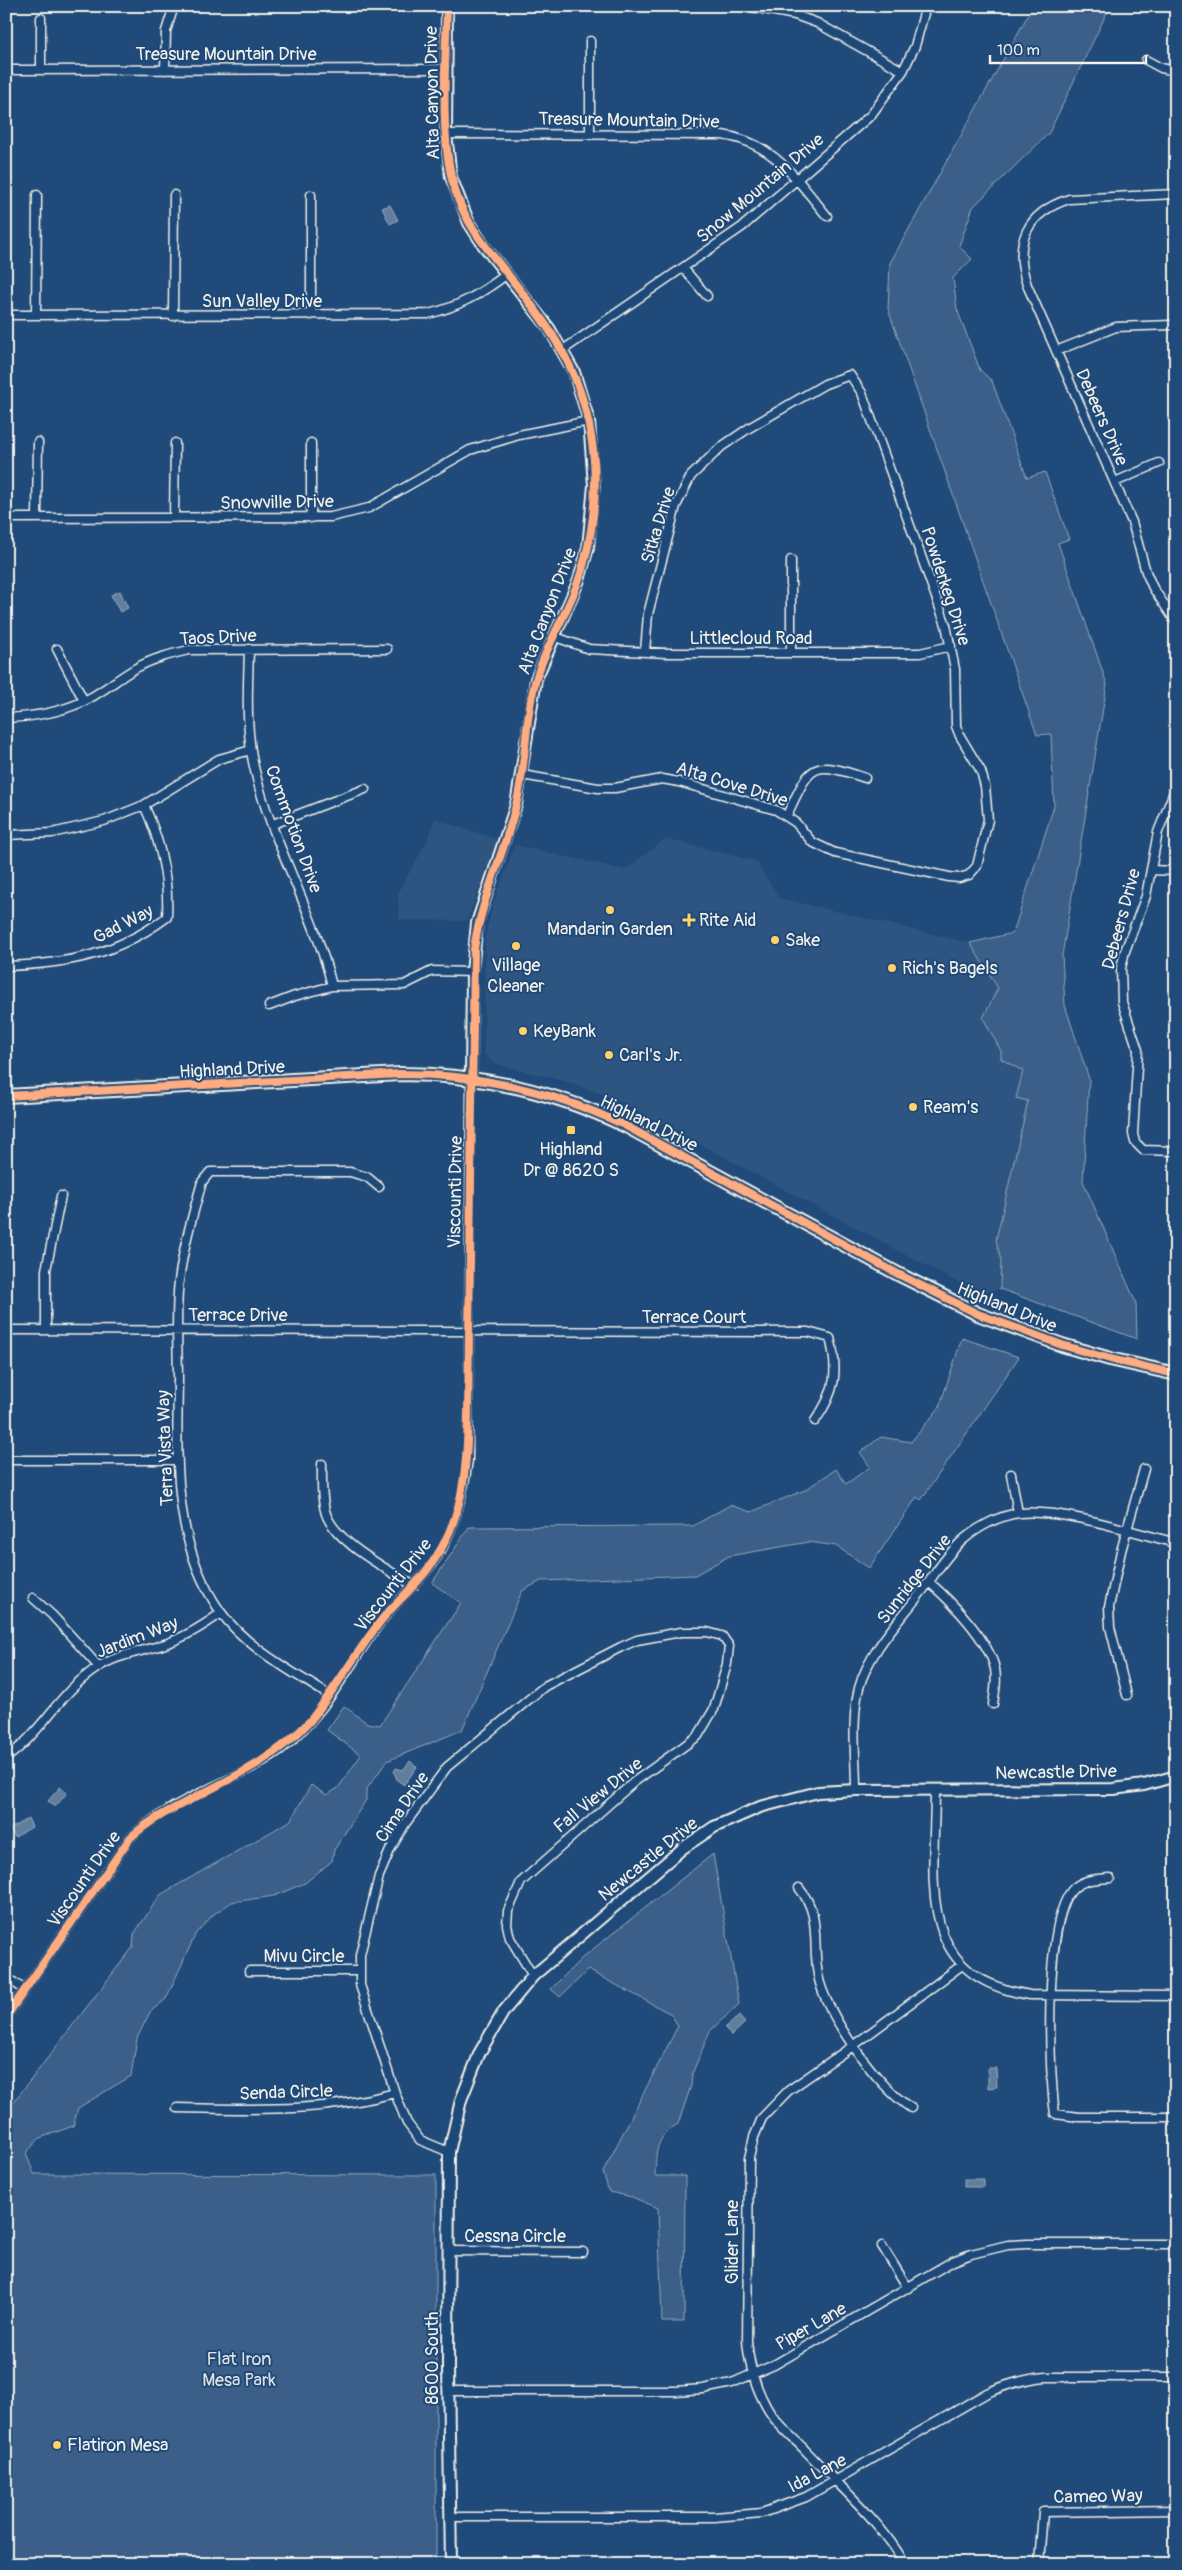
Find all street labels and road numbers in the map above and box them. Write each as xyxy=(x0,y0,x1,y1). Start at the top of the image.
street label: Alta Canyon Drive xyxy=(420,26,445,160)
street label: Treasure Mountain Drive xyxy=(135,43,317,66)
street label: Treasure Mountain Drive xyxy=(538,107,720,134)
street label: Snow Mountain Drive xyxy=(692,128,829,248)
street label: Sun Valley Drive xyxy=(202,290,322,313)
street label: Debeers Drive xyxy=(1070,365,1133,469)
street label: Sitka Drive xyxy=(636,484,681,566)
street label: Snowville Drive xyxy=(220,490,334,515)
street label: Powderkeg Drive xyxy=(915,524,976,649)
street label: Alta Canyon Drive xyxy=(513,544,582,678)
street label: Taos Drive xyxy=(179,624,257,651)
street label: Littlecloud Road xyxy=(689,627,813,650)
street label: Alta Cove Drive xyxy=(673,757,791,812)
street label: Commotion Drive xyxy=(260,762,327,896)
street label: Debeers Drive xyxy=(1097,866,1146,972)
street label: Gad Way xyxy=(89,899,157,949)
street label: Highland Drive xyxy=(179,1055,286,1084)
street label: Highland Drive xyxy=(596,1090,701,1157)
street label: Viscounti Drive xyxy=(443,1135,468,1249)
street label: Highland Drive xyxy=(953,1277,1060,1338)
street label: Terrace Drive xyxy=(188,1304,288,1327)
street label: Terrace Court xyxy=(642,1306,747,1329)
street label: Terra Vista Way xyxy=(152,1389,179,1506)
street label: Sunridge Drive xyxy=(872,1529,957,1629)
street label: Viscounti Drive xyxy=(350,1534,437,1637)
street label: Jardim Way xyxy=(93,1611,182,1664)
street label: Fall View Drive xyxy=(549,1752,648,1838)
street label: Newcastle Drive xyxy=(995,1760,1117,1785)
street label: Cima Drive xyxy=(370,1767,435,1847)
street label: Newcastle Drive xyxy=(594,1812,703,1907)
street label: Viscounti Drive xyxy=(43,1826,126,1932)
street label: Mivu Circle xyxy=(264,1945,345,1968)
street label: Senda Circle xyxy=(239,2079,333,2106)
street label: Glider Lane xyxy=(721,2200,744,2284)
street label: Cessna Circle xyxy=(464,2225,566,2248)
street label: Piper Lane xyxy=(772,2297,851,2356)
street label: 8600 South xyxy=(421,2312,444,2404)
street label: Ida Lane xyxy=(784,2448,851,2498)
street label: Cameo Way xyxy=(1053,2484,1143,2509)

